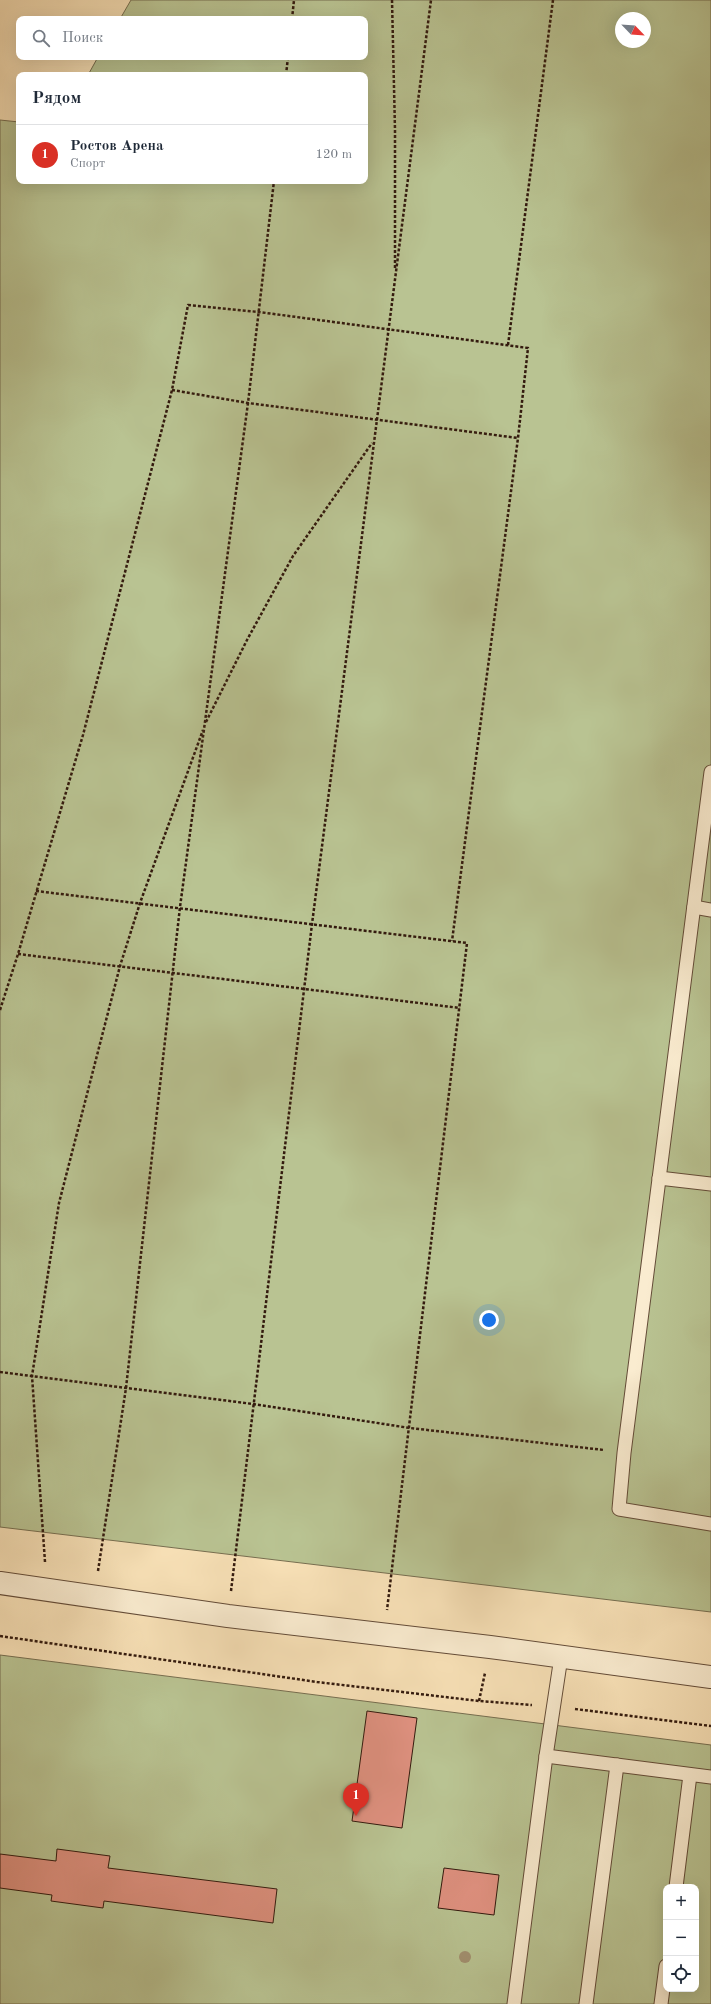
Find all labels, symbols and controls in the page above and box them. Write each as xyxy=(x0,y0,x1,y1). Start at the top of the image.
north arrow xyxy=(615,12,651,48)
search box xyxy=(16,16,368,60)
icon: search xyxy=(30,27,52,49)
text: Поиск xyxy=(62,31,103,46)
text: Рядом xyxy=(32,90,81,107)
text: Ростов Арена xyxy=(70,139,164,154)
text: 1 xyxy=(41,148,49,161)
text: 120 m xyxy=(315,148,352,161)
text: Спорт xyxy=(70,157,105,170)
your location xyxy=(479,1310,499,1330)
pin: 1 xyxy=(343,1783,369,1816)
map controls xyxy=(663,1884,699,1992)
button: + xyxy=(663,1884,699,1920)
button: − xyxy=(663,1920,699,1956)
button: locate xyxy=(663,1956,699,1992)

